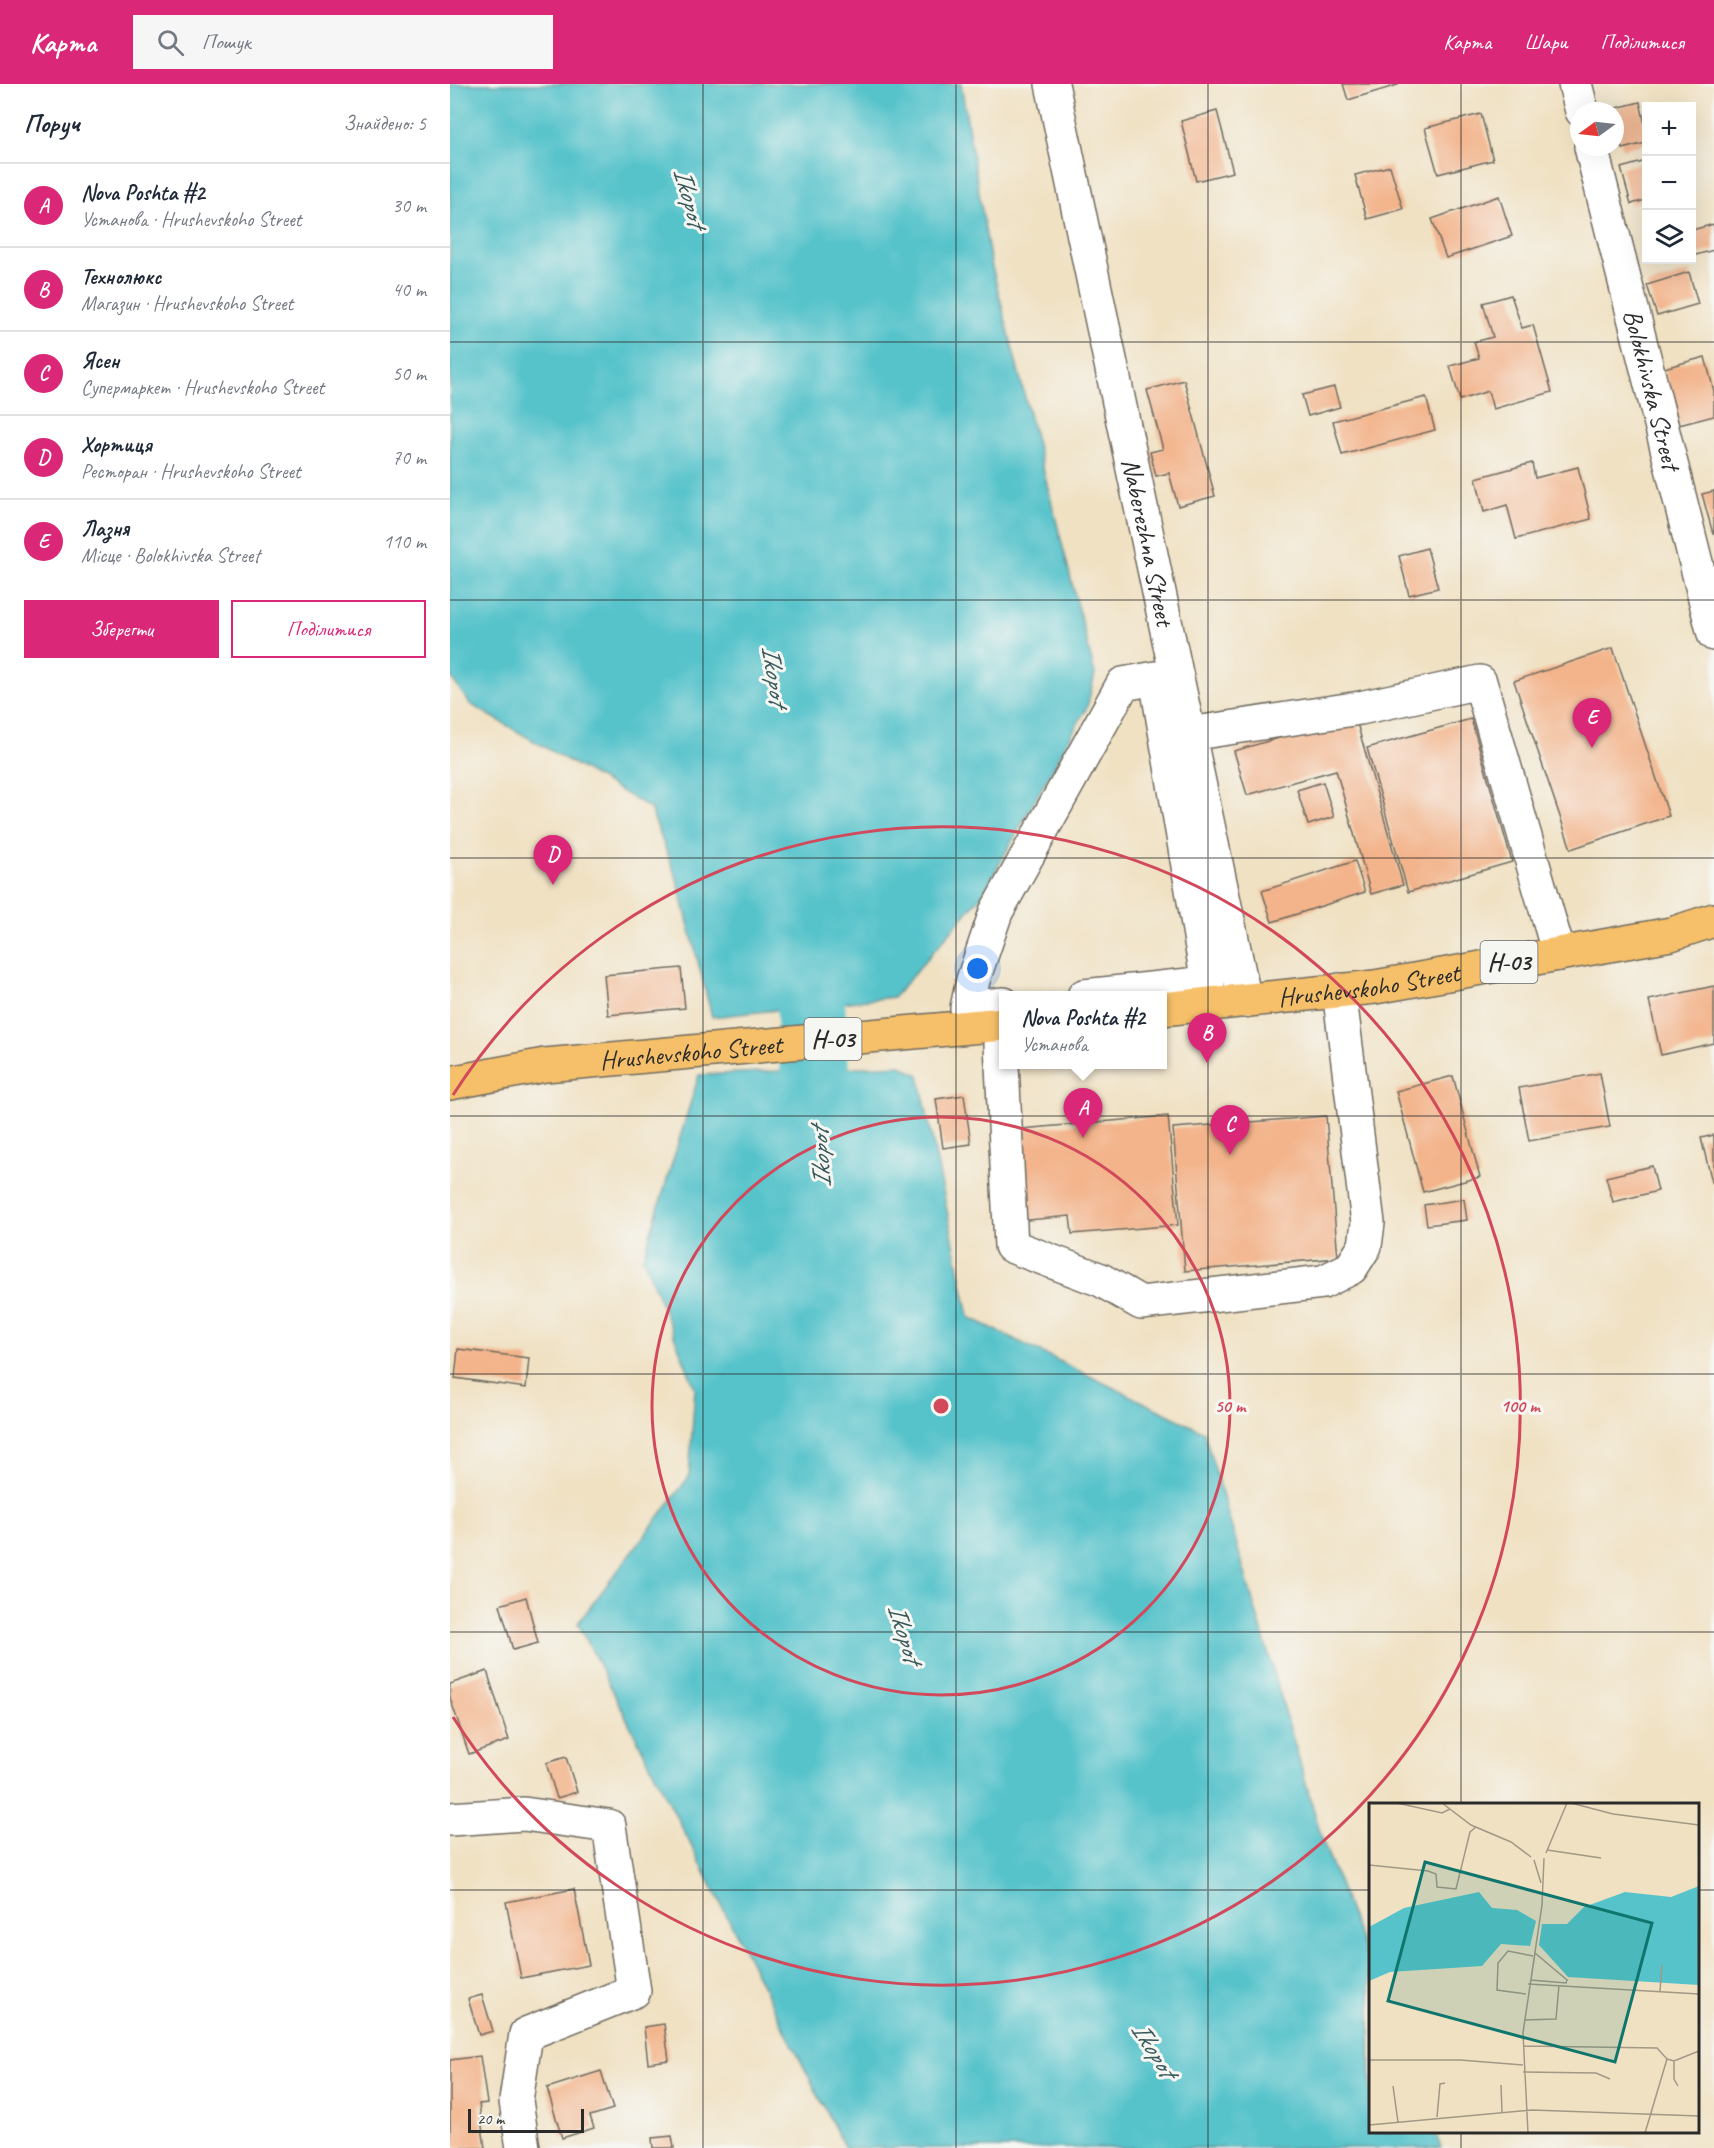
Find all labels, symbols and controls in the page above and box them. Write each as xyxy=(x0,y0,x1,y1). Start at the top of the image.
search box xyxy=(133,15,553,69)
text: Карта xyxy=(30,25,97,60)
icon: search xyxy=(154,26,187,59)
text: Пошук xyxy=(202,28,251,56)
text: Карта xyxy=(1443,29,1491,55)
text: Шари xyxy=(1524,29,1568,55)
text: Поділитися xyxy=(1601,29,1684,55)
north arrow xyxy=(1570,102,1624,156)
map controls xyxy=(1642,102,1696,264)
button: + xyxy=(1642,102,1696,156)
text: Поруч xyxy=(24,107,80,140)
text: Знайдено: 5 xyxy=(344,111,426,136)
button: − xyxy=(1642,156,1696,210)
water label: Ikopot xyxy=(666,164,716,237)
text: Nova Poshta #2 xyxy=(81,179,205,207)
text: A xyxy=(38,193,49,218)
text: 30 m xyxy=(392,193,426,218)
text: Установа · Hrushevskoho Street xyxy=(81,207,301,232)
button: layers xyxy=(1642,210,1696,264)
text: Технолюкс xyxy=(81,263,161,291)
text: B xyxy=(38,277,49,302)
text: 40 m xyxy=(392,277,426,302)
text: Магазин · Hrushevskoho Street xyxy=(81,291,293,316)
street label: Bolokhivska Street xyxy=(1616,306,1689,476)
text: Ясен xyxy=(81,347,119,375)
text: C xyxy=(39,361,48,386)
text: 50 m xyxy=(392,361,426,386)
text: Супермаркет · Hrushevskoho Street xyxy=(81,375,324,400)
text: Хортиця xyxy=(81,431,152,459)
text: D xyxy=(38,445,49,470)
text: 70 m xyxy=(392,445,426,470)
street label: Naberezhna Street xyxy=(1115,455,1183,631)
text: Ресторан · Hrushevskoho Street xyxy=(81,459,301,484)
text: Лазня xyxy=(81,515,129,543)
text: E xyxy=(38,529,49,554)
text: 110 m xyxy=(383,529,426,554)
text: Місце · Bolokhivska Street xyxy=(81,543,260,568)
button: Зберегти xyxy=(24,600,219,658)
button: Поділитися xyxy=(231,600,426,658)
water label: Ikopot xyxy=(754,643,797,714)
pin: E xyxy=(1572,698,1612,748)
pin: D xyxy=(534,836,572,885)
road number: Н-03 xyxy=(1480,941,1538,983)
your location xyxy=(963,954,992,983)
street label: Hrushevskoho Street xyxy=(1276,955,1464,1013)
popup xyxy=(999,991,1167,1069)
text: Nova Poshta #2 xyxy=(1021,1004,1145,1032)
pin: B xyxy=(1188,1014,1227,1063)
road number: Н-03 xyxy=(804,1018,862,1060)
street label: Hrushevskoho Street xyxy=(598,1027,786,1077)
text: Установа xyxy=(1021,1032,1088,1057)
pin: A xyxy=(1064,1088,1102,1138)
pin: C xyxy=(1210,1106,1250,1155)
water label: Ikopot xyxy=(801,1120,839,1189)
text: 50 m xyxy=(1215,1395,1247,1417)
text: 100 m xyxy=(1501,1395,1541,1417)
centre of rings xyxy=(931,1396,951,1416)
water label: Ikopot xyxy=(880,1599,932,1673)
inset map xyxy=(1369,1803,1699,2133)
water label: Ikopot xyxy=(1124,2015,1188,2089)
scale bar xyxy=(468,2106,584,2134)
text: 20 m xyxy=(477,2109,504,2129)

